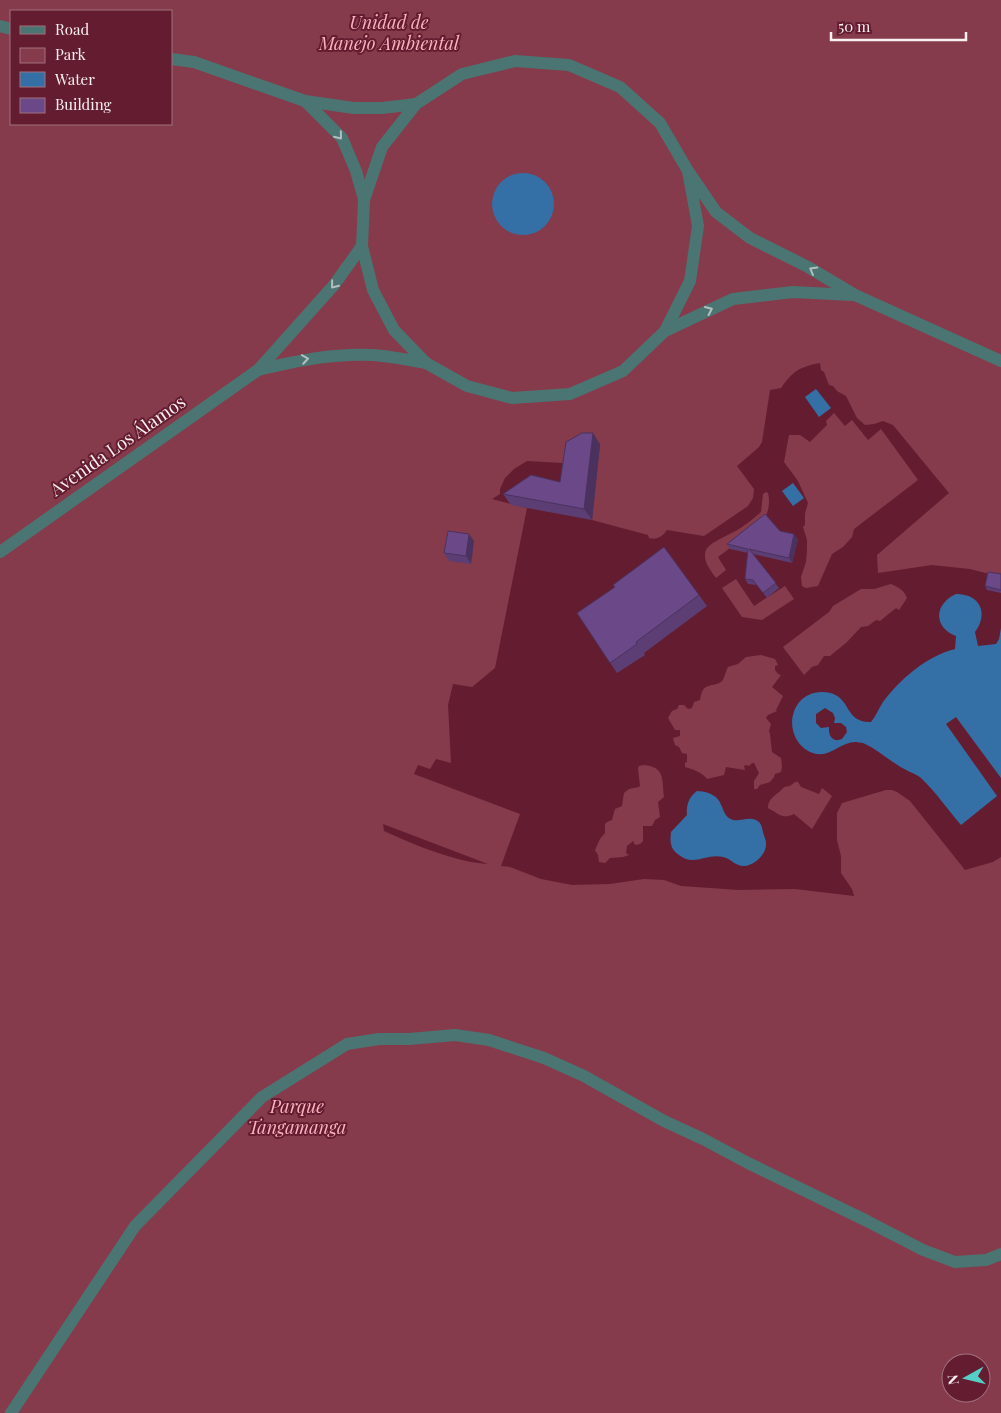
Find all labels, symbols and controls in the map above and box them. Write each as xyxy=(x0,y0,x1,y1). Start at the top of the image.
legend xyxy=(10,10,172,125)
park label: Unidad de Manejo Ambiental xyxy=(318,10,460,55)
scale bar xyxy=(831,10,966,42)
text: 50 m xyxy=(838,16,871,36)
text: Road xyxy=(55,19,89,39)
text: Park xyxy=(55,44,87,64)
text: Water xyxy=(54,69,95,89)
text: Building xyxy=(55,94,112,114)
one-way arrow xyxy=(333,130,341,139)
one-way arrow xyxy=(809,266,818,276)
one-way arrow xyxy=(331,279,339,288)
one-way arrow xyxy=(704,306,713,317)
one-way arrow xyxy=(301,355,309,365)
street label: Avenida Los Álamos xyxy=(44,389,190,502)
park label: Parque Tangamanga xyxy=(248,1094,346,1139)
north arrow xyxy=(941,1353,991,1403)
text: N xyxy=(943,1374,963,1386)

